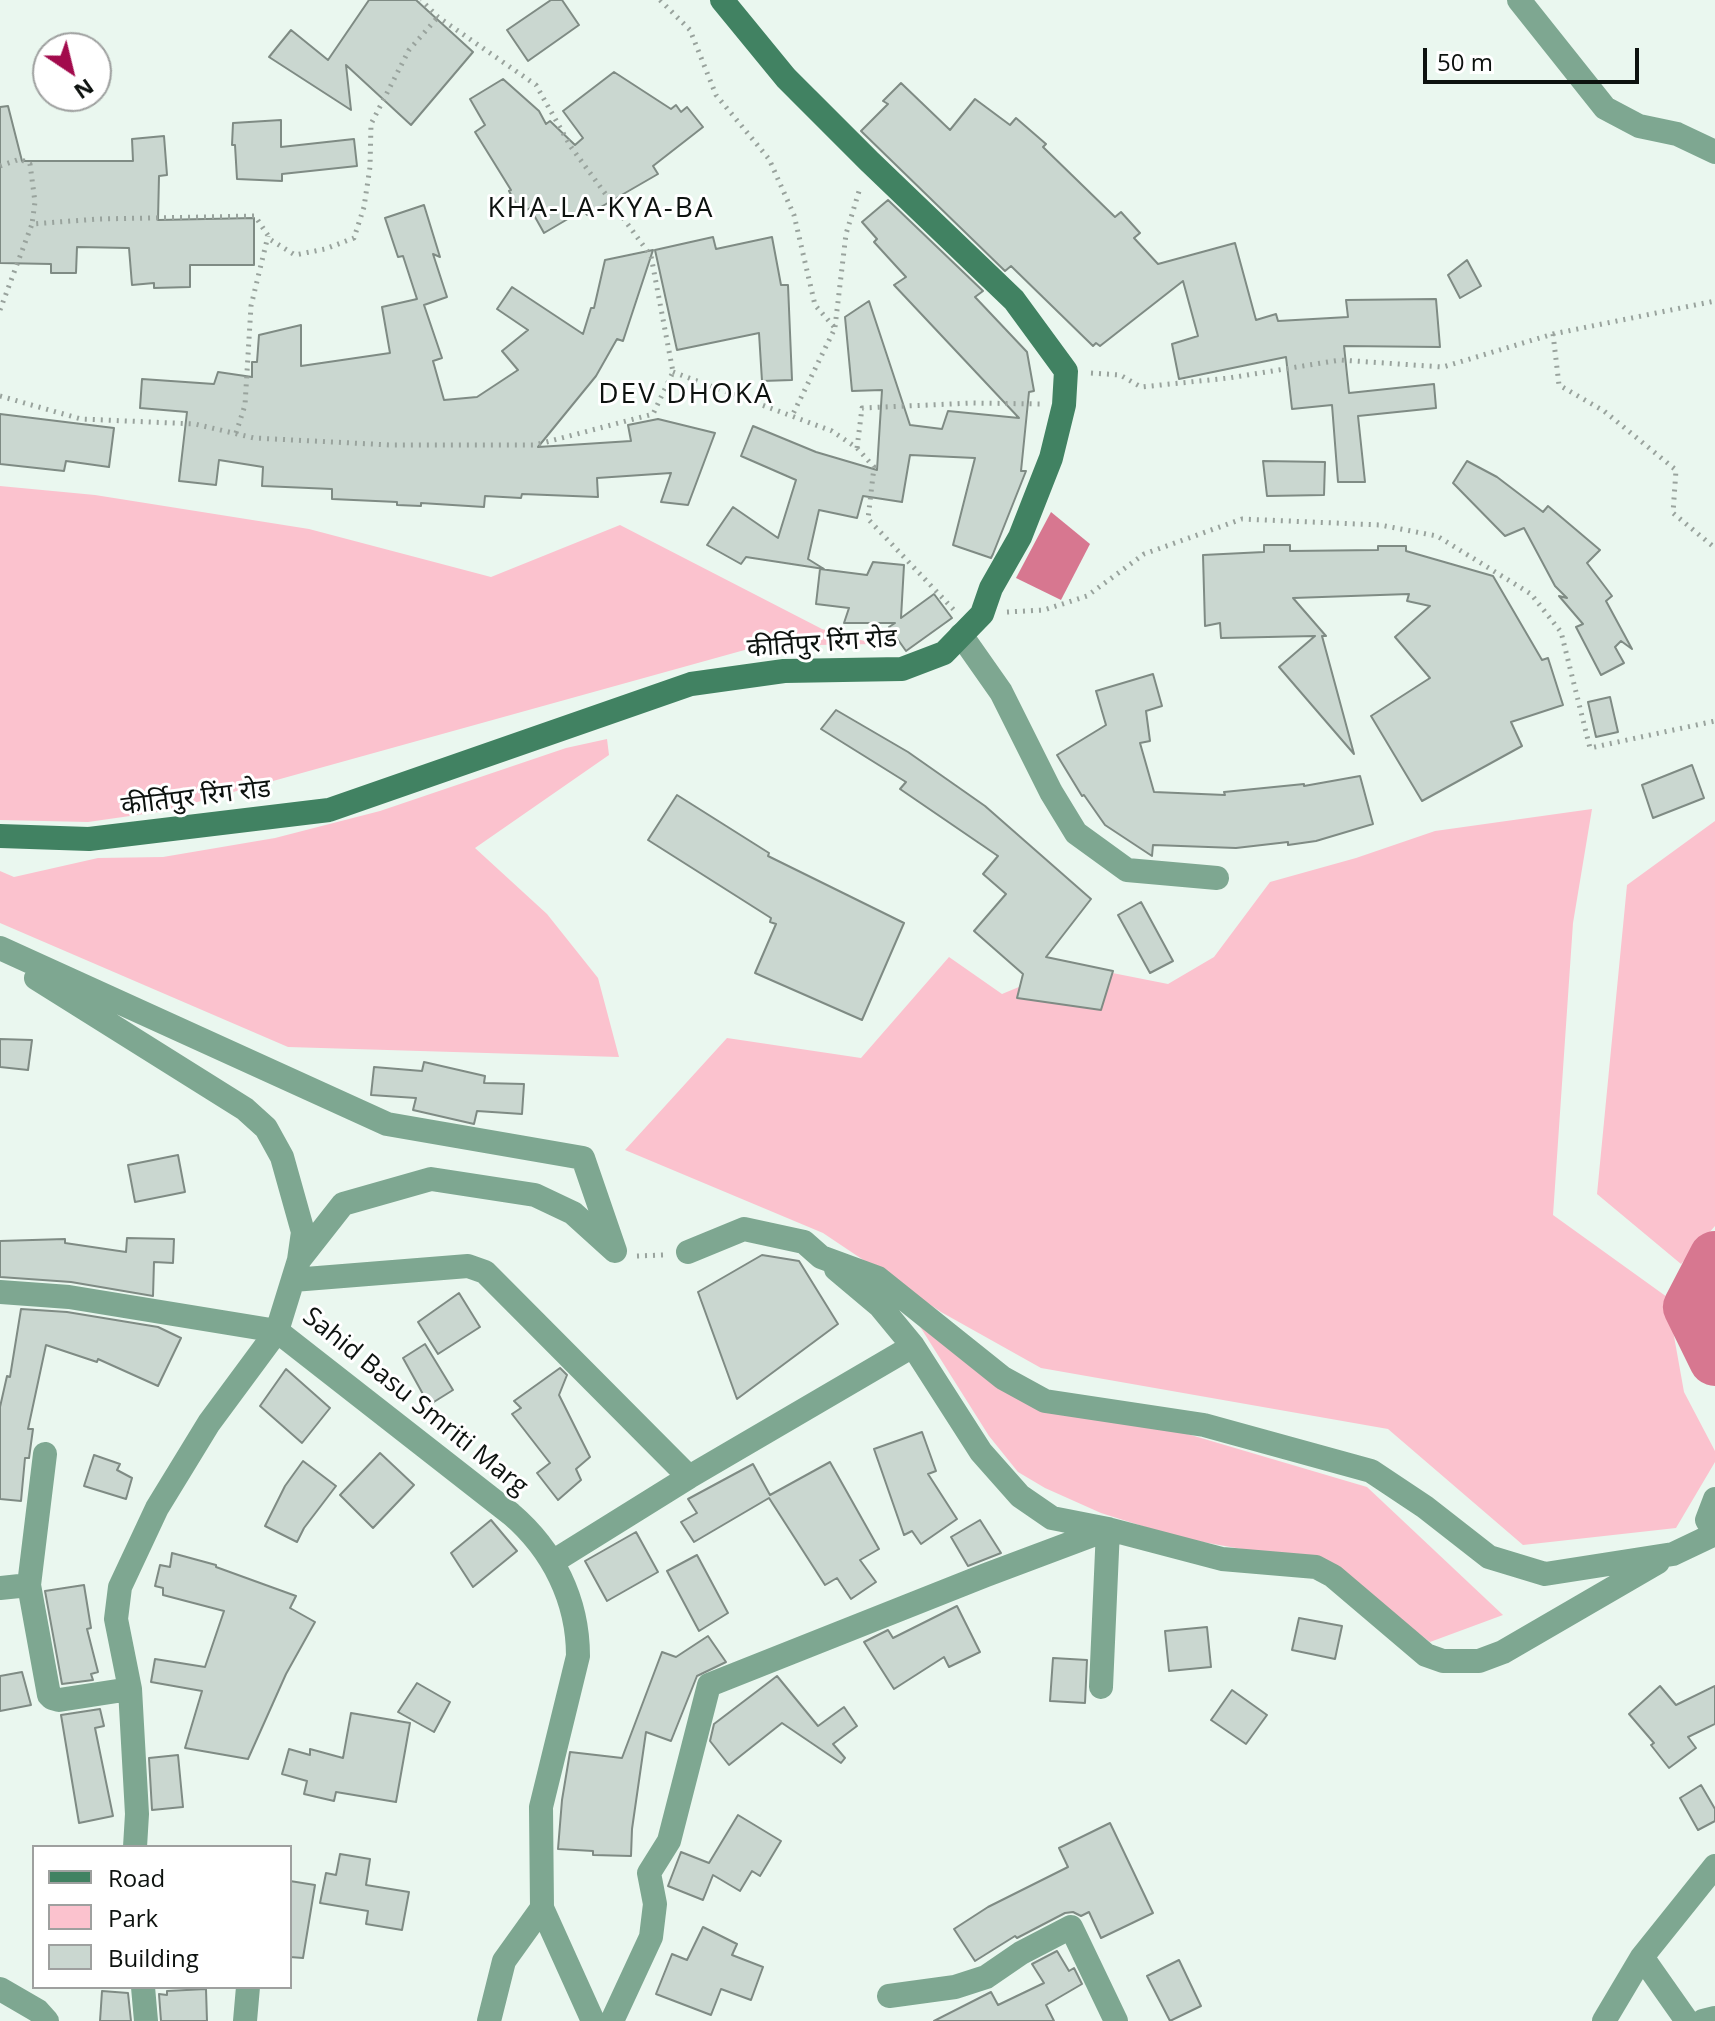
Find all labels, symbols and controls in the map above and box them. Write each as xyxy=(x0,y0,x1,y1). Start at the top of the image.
north arrow xyxy=(32,32,112,112)
scale bar xyxy=(1427,32,1643,82)
text: 50 m xyxy=(1437,45,1493,78)
text: N xyxy=(69,73,101,107)
district label: KHA-LA-KYA-BA xyxy=(487,192,715,226)
district label: DEV DHOKA xyxy=(598,378,774,412)
street label: कीर्तिपुर रिंग रोड xyxy=(746,623,898,665)
street label: कीर्तिपुर रिंग रोड xyxy=(119,773,273,823)
street label: Sahid Basu Smriti Marg xyxy=(296,1301,534,1503)
legend xyxy=(32,1845,292,1989)
text: Road xyxy=(108,1861,165,1894)
text: Park xyxy=(108,1901,158,1934)
text: Building xyxy=(108,1941,199,1974)

